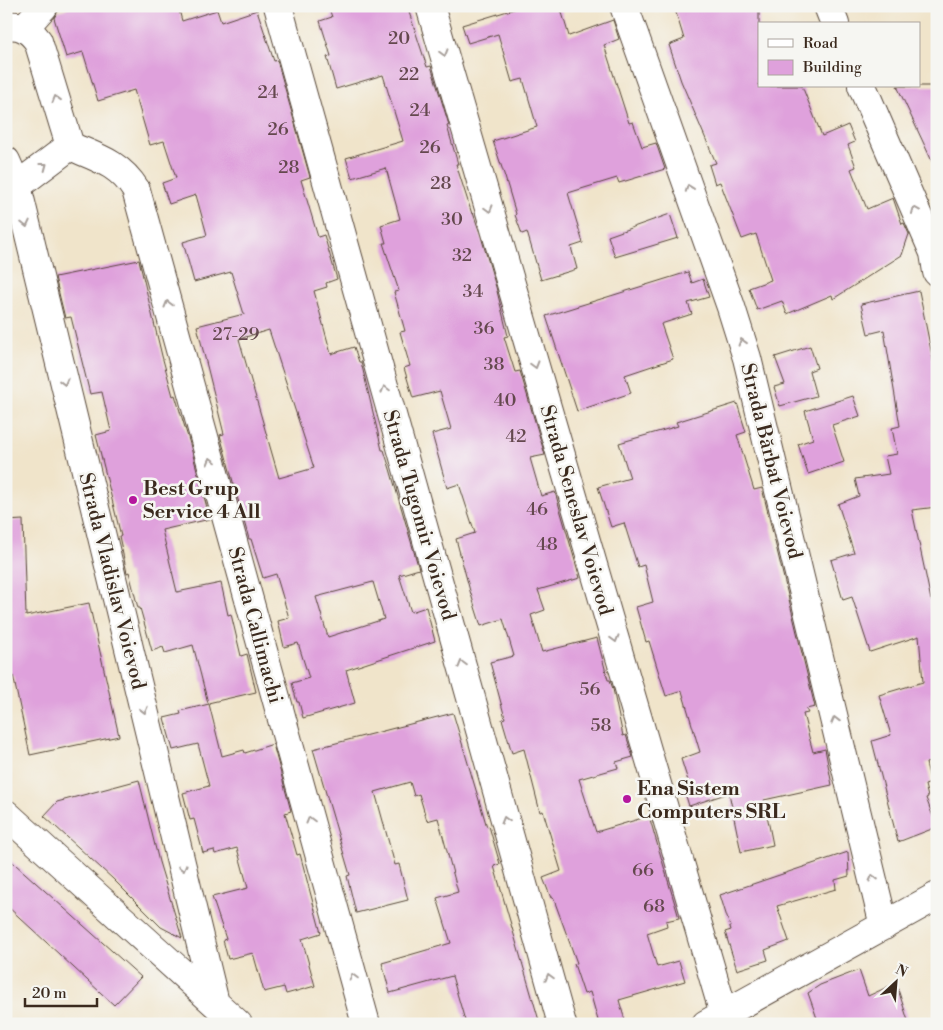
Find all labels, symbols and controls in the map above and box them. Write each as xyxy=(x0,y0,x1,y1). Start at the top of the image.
legend xyxy=(758,22,920,88)
house number: 20 xyxy=(388,27,410,50)
text: Road xyxy=(803,34,838,53)
one-way arrow xyxy=(438,48,448,57)
text: Building xyxy=(802,58,862,77)
house number: 22 xyxy=(399,63,419,86)
house number: 24 xyxy=(257,81,279,104)
one-way arrow xyxy=(52,95,62,104)
house number: 24 xyxy=(409,99,431,122)
house number: 26 xyxy=(267,118,289,141)
house number: 26 xyxy=(419,136,441,159)
house number: 28 xyxy=(278,156,300,179)
one-way arrow xyxy=(38,162,47,171)
house number: 28 xyxy=(430,172,452,195)
one-way arrow xyxy=(685,184,695,193)
one-way arrow xyxy=(484,204,494,213)
one-way arrow xyxy=(911,206,922,215)
house number: 30 xyxy=(441,208,463,231)
one-way arrow xyxy=(20,220,31,229)
house number: 32 xyxy=(452,244,472,267)
house number: 34 xyxy=(463,280,484,303)
one-way arrow xyxy=(163,301,173,309)
house number: 36 xyxy=(474,317,495,340)
house number: 27-29 xyxy=(213,323,260,346)
one-way arrow xyxy=(737,338,747,346)
house number: 38 xyxy=(484,353,504,376)
one-way arrow xyxy=(529,360,539,369)
street label: Strada Bărbat Voievod xyxy=(734,361,807,562)
one-way arrow xyxy=(58,378,69,387)
one-way arrow xyxy=(380,385,391,394)
house number: 40 xyxy=(494,389,516,412)
street label: Strada Seneslav Voievod xyxy=(534,402,618,619)
street label: Strada Tugomir Voievod xyxy=(377,407,461,624)
house number: 42 xyxy=(506,425,526,448)
one-way arrow xyxy=(206,457,217,466)
street label: Strada Vladislav Voievod xyxy=(73,470,151,693)
place label: Best Grup Service 4 All xyxy=(143,477,261,525)
marker: Best Grup Service 4 All xyxy=(127,494,139,506)
house number: 46 xyxy=(526,498,548,521)
house number: 48 xyxy=(536,533,558,556)
street label: Strada Callimachi xyxy=(222,544,288,707)
one-way arrow xyxy=(609,634,619,642)
one-way arrow xyxy=(457,660,467,668)
house number: 56 xyxy=(580,678,601,701)
one-way arrow xyxy=(138,705,149,714)
house number: 58 xyxy=(591,714,611,737)
one-way arrow xyxy=(830,716,841,725)
place label: Ena Sistem Computers SRL xyxy=(637,777,786,825)
marker: Ena Sistem Computers SRL xyxy=(621,793,633,805)
one-way arrow xyxy=(306,817,316,825)
one-way arrow xyxy=(501,817,511,825)
house number: 66 xyxy=(632,859,654,882)
one-way arrow xyxy=(177,863,188,872)
one-way arrow xyxy=(868,874,879,883)
house number: 68 xyxy=(643,895,665,918)
north arrow xyxy=(870,958,920,1008)
text: N xyxy=(892,961,910,982)
one-way arrow xyxy=(544,972,555,981)
one-way arrow xyxy=(349,973,359,981)
scale bar xyxy=(25,975,98,1007)
text: 20 m xyxy=(32,984,67,1003)

